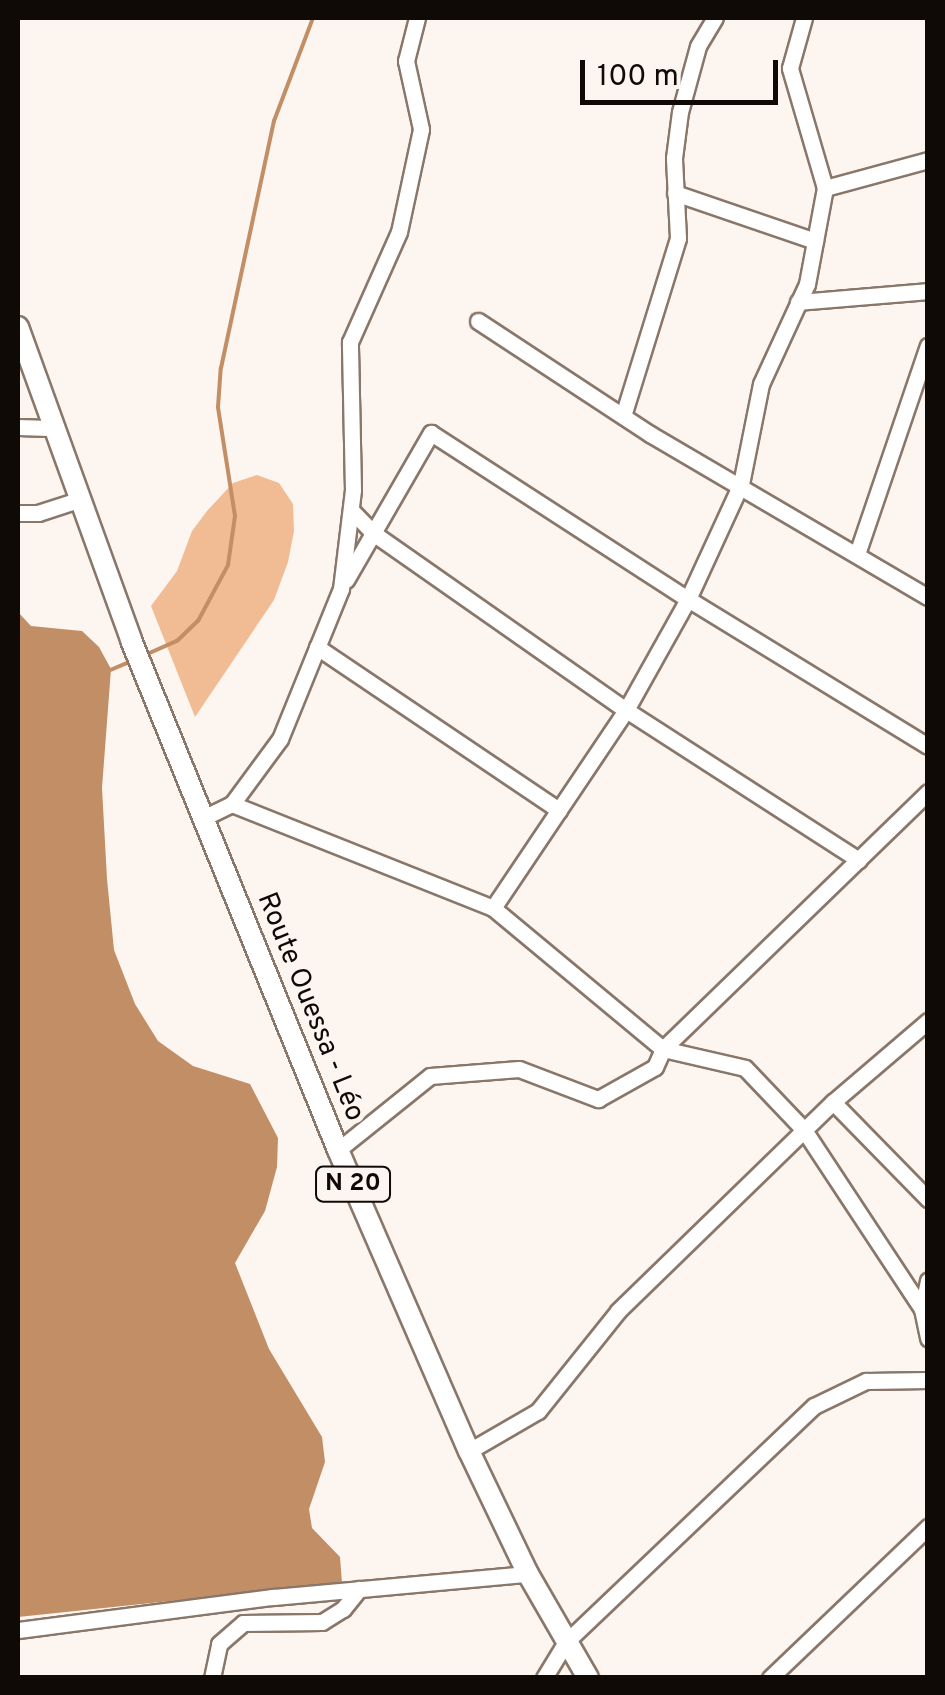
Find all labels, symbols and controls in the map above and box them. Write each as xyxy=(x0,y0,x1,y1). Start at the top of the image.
scale bar xyxy=(585,40,782,102)
text: 100 m xyxy=(597,59,679,96)
street label: Route Ouessa - Léo xyxy=(249,888,371,1126)
road number: N 20 xyxy=(313,1164,393,1204)

